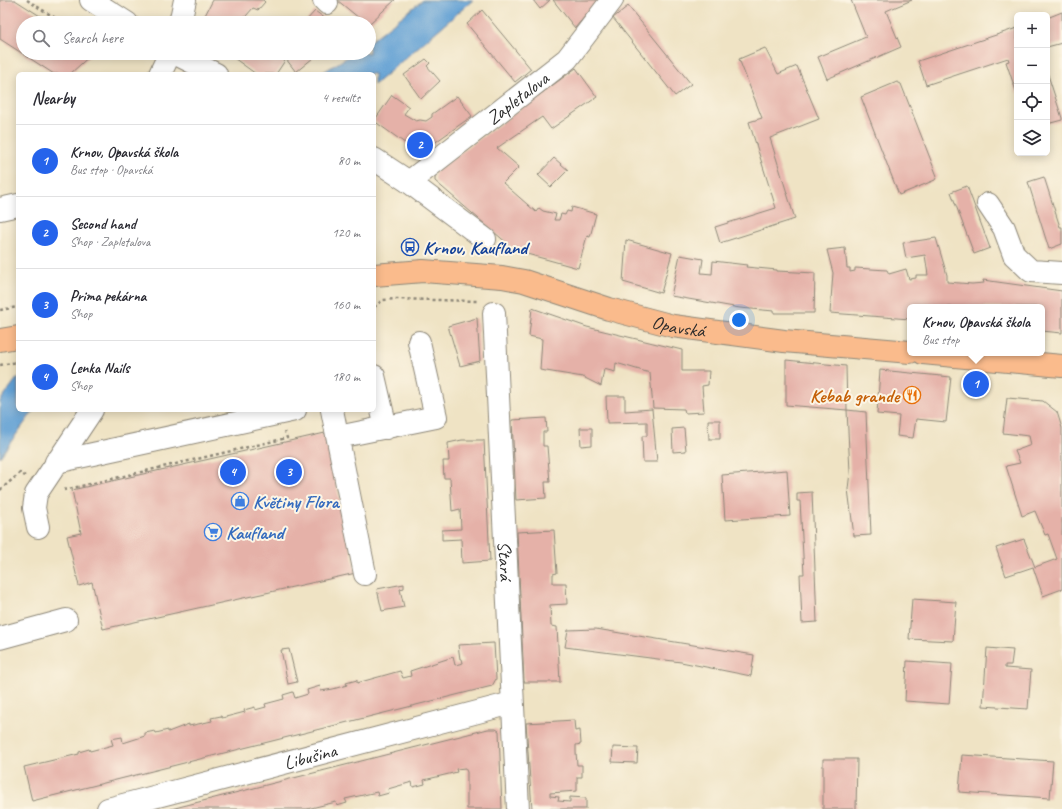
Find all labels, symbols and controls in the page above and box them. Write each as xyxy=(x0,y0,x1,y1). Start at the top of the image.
map controls xyxy=(1014,12,1050,156)
button: + xyxy=(1014,12,1050,48)
search box xyxy=(16,16,376,60)
icon: search xyxy=(30,27,52,49)
text: Search here xyxy=(62,29,123,48)
button: − xyxy=(1014,48,1050,84)
street label: Zapletalova xyxy=(482,66,555,130)
button: locate xyxy=(1014,84,1050,120)
text: Nearby xyxy=(32,88,75,109)
text: 4 results xyxy=(322,90,360,106)
button: layers xyxy=(1014,120,1050,156)
pin: 2 xyxy=(407,130,433,160)
text: Krnov, Opavská škola xyxy=(70,143,178,162)
text: 1 xyxy=(42,153,48,169)
text: 80 m xyxy=(338,153,360,169)
text: Bus stop · Opavská xyxy=(70,162,152,178)
text: Second hand xyxy=(70,215,136,234)
text: 2 xyxy=(42,225,48,241)
text: 120 m xyxy=(332,225,360,241)
text: Shop · Zapletalova xyxy=(70,234,150,250)
place label: Krnov, Kaufland xyxy=(423,236,531,260)
bus stop icon: Krnov, Kaufland xyxy=(400,237,420,257)
text: Prima pekárna xyxy=(70,287,146,306)
text: 3 xyxy=(42,297,48,313)
text: 160 m xyxy=(332,297,360,313)
popup xyxy=(907,304,1045,356)
text: Shop xyxy=(70,306,92,322)
street label: Opavská xyxy=(649,310,708,343)
your location xyxy=(729,310,749,330)
text: Krnov, Opavská škola xyxy=(922,313,1030,332)
text: Bus stop xyxy=(922,332,959,348)
text: Lenka Nails xyxy=(70,359,129,378)
text: 4 xyxy=(42,369,48,385)
text: 180 m xyxy=(332,369,360,385)
pin: 1 xyxy=(963,369,989,399)
text: Shop xyxy=(70,378,92,394)
place label: Kebab grande xyxy=(810,384,901,408)
restaurant icon: Kebab grande xyxy=(902,385,922,405)
pin: 4 xyxy=(220,457,246,487)
pin: 3 xyxy=(276,457,302,487)
place label: Květiny Flora xyxy=(253,490,341,514)
shop icon: Květiny Flora xyxy=(230,491,250,511)
place label: Kaufland xyxy=(226,521,287,545)
supermarket icon: Kaufland xyxy=(203,522,223,542)
street label: Stará xyxy=(492,541,518,583)
street label: Libušina xyxy=(282,738,341,775)

